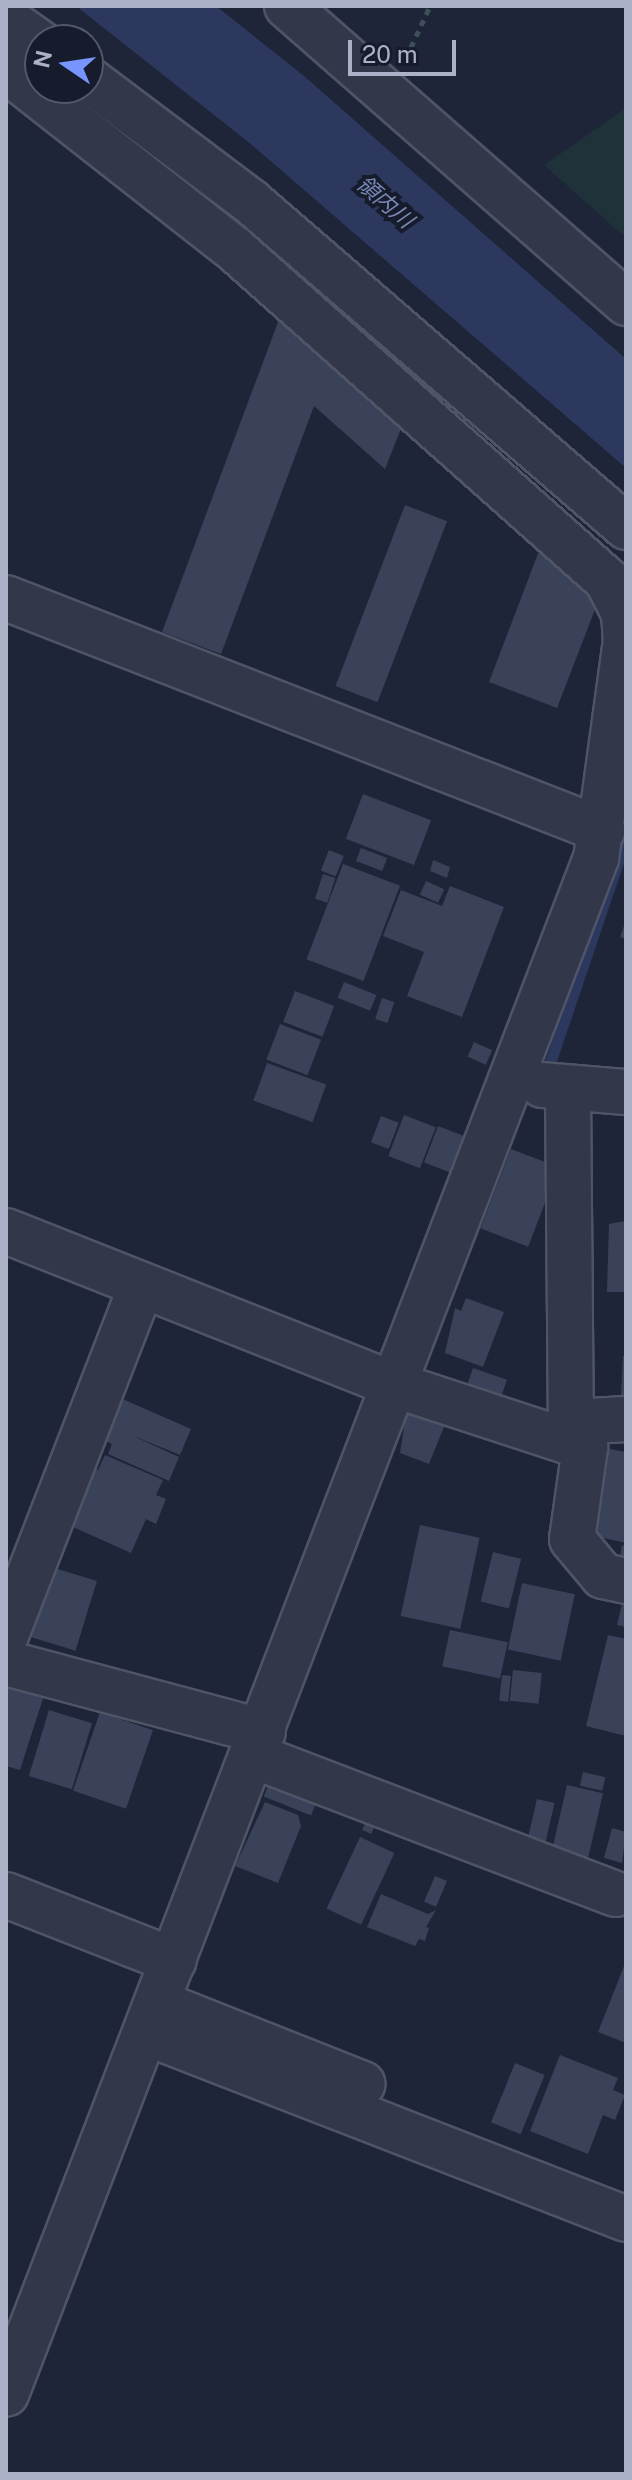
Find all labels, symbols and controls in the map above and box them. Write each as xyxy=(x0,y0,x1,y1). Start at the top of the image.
north arrow xyxy=(24,24,104,104)
scale bar xyxy=(352,24,460,74)
text: 20 m xyxy=(362,40,418,68)
text: N xyxy=(28,48,57,70)
water label: 領内川 xyxy=(351,170,419,234)

